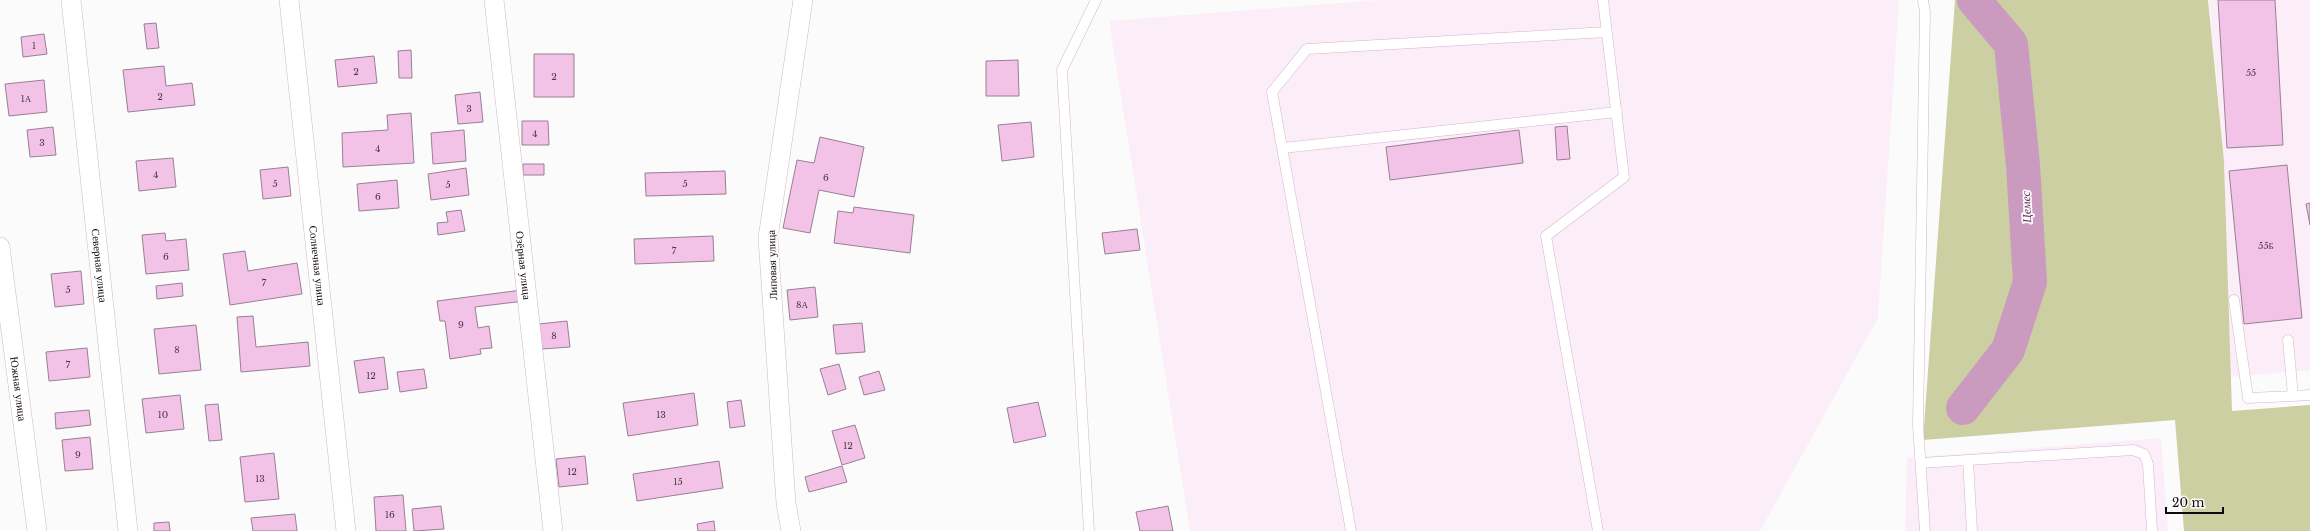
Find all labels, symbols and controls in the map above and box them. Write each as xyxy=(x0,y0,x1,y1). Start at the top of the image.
house number: 1 xyxy=(32,40,36,51)
house number: 2 xyxy=(353,66,359,77)
house number: 55 xyxy=(2246,67,2256,78)
house number: 2 xyxy=(551,71,557,82)
house number: 2 xyxy=(157,91,163,102)
house number: 1А xyxy=(21,93,32,104)
house number: 3 xyxy=(466,103,472,114)
house number: 4 xyxy=(532,128,538,139)
house number: 3 xyxy=(39,137,45,148)
house number: 4 xyxy=(375,143,381,154)
house number: 4 xyxy=(153,169,159,180)
house number: 6 xyxy=(823,172,829,183)
house number: 5 xyxy=(272,178,278,189)
house number: 5 xyxy=(682,178,688,189)
house number: 5 xyxy=(445,179,451,190)
water label: Цемес xyxy=(2018,190,2034,224)
house number: 6 xyxy=(375,191,381,202)
street label: Солнечная улица xyxy=(306,225,329,306)
street label: Северная улица xyxy=(89,228,110,303)
street label: Озёрная улица xyxy=(513,230,534,300)
street label: Липовая улица xyxy=(764,230,780,300)
house number: 55Б xyxy=(2258,240,2274,251)
house number: 7 xyxy=(672,245,677,256)
house number: 6 xyxy=(163,251,169,262)
house number: 7 xyxy=(262,277,267,288)
house number: 5 xyxy=(65,284,71,295)
house number: 8А xyxy=(796,299,808,310)
house number: 9 xyxy=(458,319,464,330)
house number: 8 xyxy=(551,330,557,341)
house number: 8 xyxy=(174,344,180,355)
street label: Южная улица xyxy=(7,356,30,422)
house number: 7 xyxy=(66,359,71,370)
house number: 12 xyxy=(366,370,376,381)
house number: 10 xyxy=(158,409,168,420)
house number: 13 xyxy=(656,409,666,420)
house number: 12 xyxy=(843,440,853,451)
house number: 9 xyxy=(75,449,81,460)
house number: 12 xyxy=(567,466,577,477)
house number: 13 xyxy=(255,473,265,484)
house number: 15 xyxy=(673,476,683,487)
scale bar xyxy=(2166,489,2223,515)
text: 20 m xyxy=(2172,495,2204,510)
house number: 16 xyxy=(385,509,395,520)

